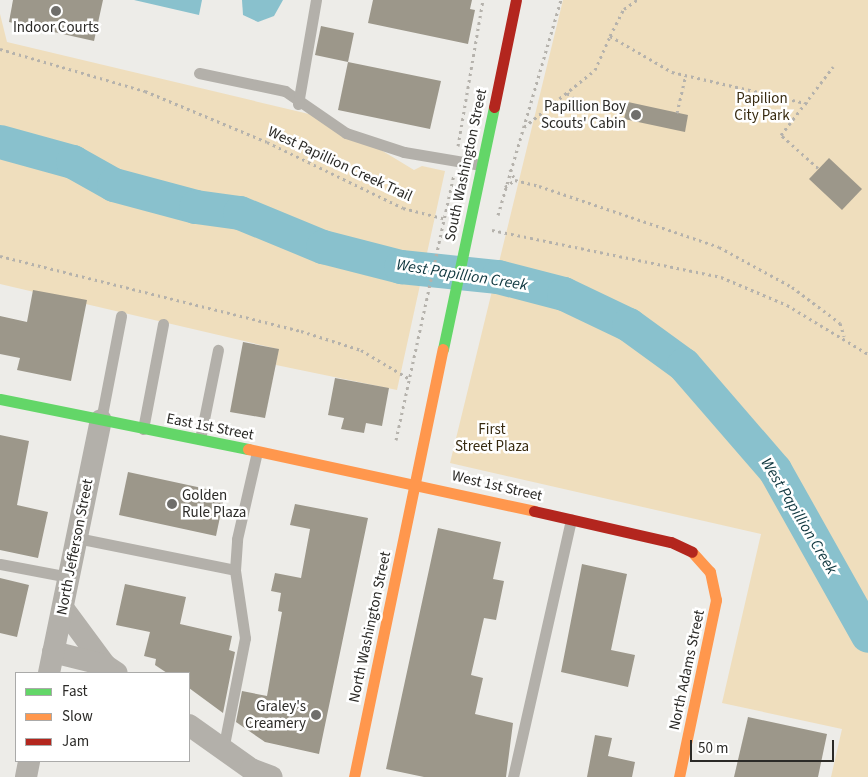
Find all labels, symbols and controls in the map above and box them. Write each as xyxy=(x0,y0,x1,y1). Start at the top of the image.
marker: Indoor Courts xyxy=(50,5,62,17)
place label: Indoor Courts xyxy=(13,19,99,37)
street label: South Washington Street xyxy=(441,87,491,243)
park label: Papilion City Park xyxy=(734,89,790,124)
place label: Papillion Boy Scouts' Cabin xyxy=(541,97,626,132)
marker: Papillion Boy Scouts' Cabin xyxy=(630,109,642,121)
street label: West Papillion Creek Trail xyxy=(265,123,415,205)
water label: West Papillion Creek xyxy=(395,255,529,295)
street label: East 1st Street xyxy=(165,410,255,444)
park label: First Street Plaza xyxy=(455,420,529,455)
water label: West Papillion Creek xyxy=(757,454,841,578)
street label: West 1st Street xyxy=(450,467,544,505)
street label: North Jefferson Street xyxy=(53,477,97,617)
place label: Golden Rule Plaza xyxy=(182,486,246,521)
marker: Golden Rule Plaza xyxy=(166,498,178,510)
street label: North Washington Street xyxy=(345,550,395,704)
street label: North Adams Street xyxy=(665,608,709,732)
legend xyxy=(15,672,190,762)
text: Fast xyxy=(62,681,88,702)
place label: Graley's Creamery xyxy=(245,697,306,732)
text: Slow xyxy=(62,706,93,727)
marker: Graley's Creamery xyxy=(310,709,322,721)
scale bar xyxy=(693,730,837,762)
text: Jam xyxy=(62,731,89,752)
text: 50 m xyxy=(698,738,728,759)

